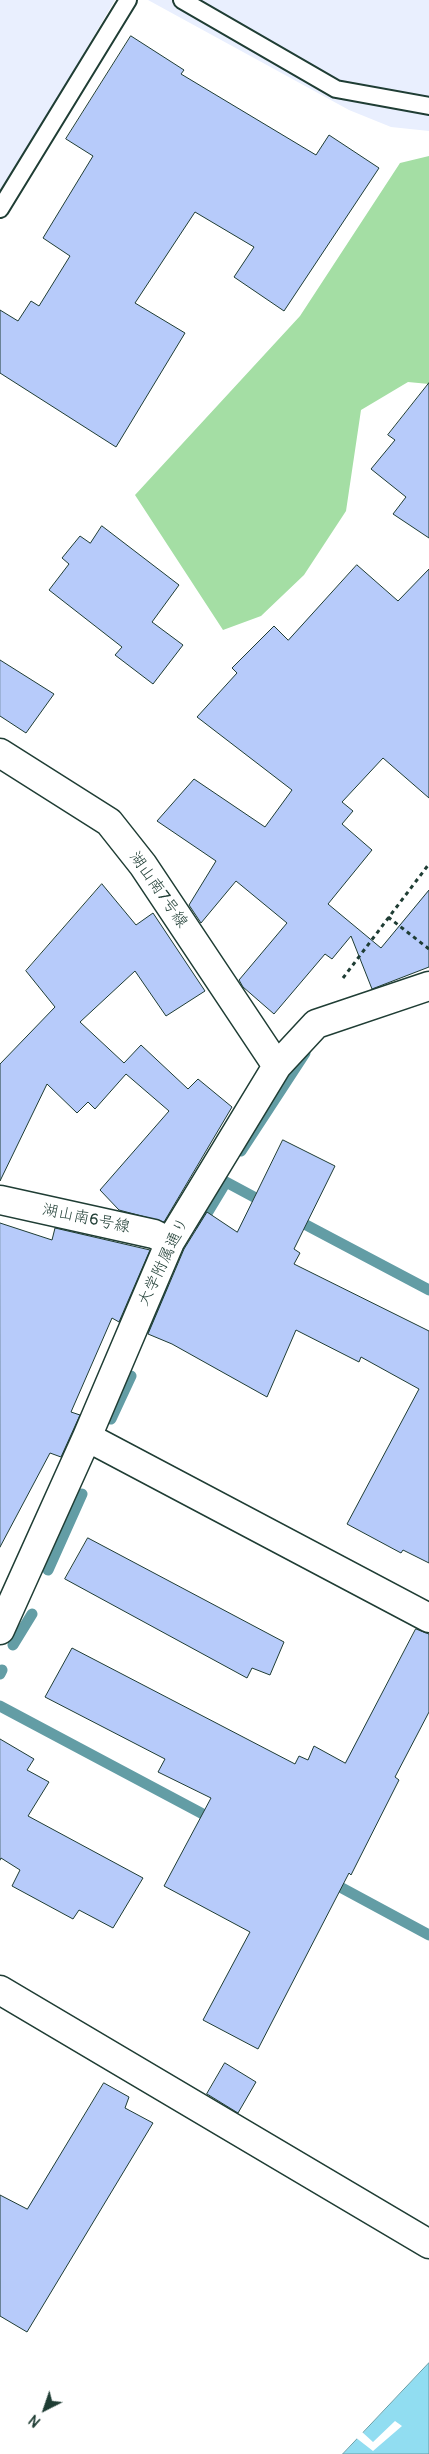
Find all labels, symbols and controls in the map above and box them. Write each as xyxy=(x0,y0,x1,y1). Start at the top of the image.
street label: 湖山南7号線 xyxy=(125,848,191,932)
street label: 湖山南6号線 xyxy=(40,1200,132,1238)
street label: 大学附属通り xyxy=(134,1215,194,1309)
north arrow xyxy=(20,2384,70,2434)
text: N xyxy=(26,2411,44,2430)

